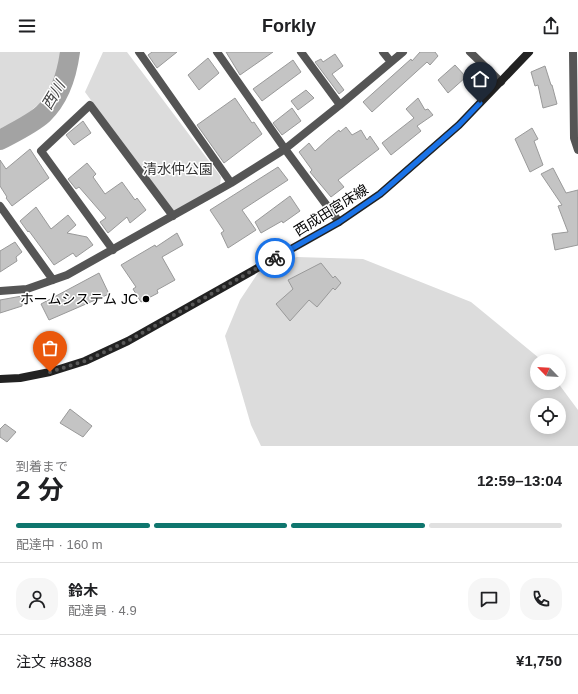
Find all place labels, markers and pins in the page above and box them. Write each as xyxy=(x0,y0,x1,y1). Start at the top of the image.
pin xyxy=(463,62,497,103)
place label: ホームシステム JC xyxy=(20,291,138,307)
marker: ホームシステム JC xyxy=(141,294,151,304)
pin xyxy=(33,331,67,372)

